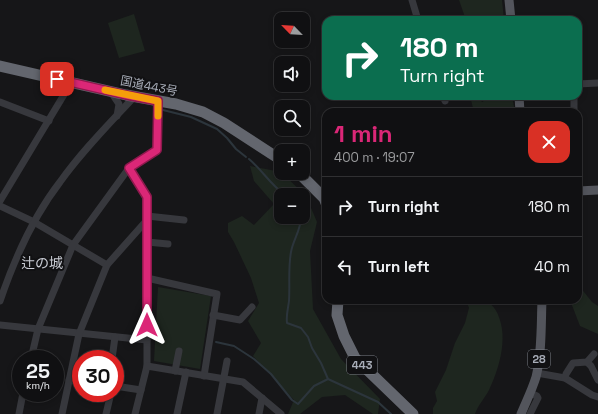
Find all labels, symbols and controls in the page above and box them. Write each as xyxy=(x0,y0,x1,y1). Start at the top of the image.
north arrow xyxy=(274,12,310,48)
map controls xyxy=(274,12,310,224)
text: 180 m xyxy=(400,29,479,65)
icon: right xyxy=(334,32,386,84)
button: sound xyxy=(274,56,310,92)
pin xyxy=(40,62,74,96)
text: Turn right xyxy=(400,64,484,87)
icon: arrive xyxy=(46,68,68,90)
street label: 国道443号 xyxy=(119,73,179,99)
button: search xyxy=(274,100,310,136)
text: 1 min xyxy=(334,118,393,149)
button: close xyxy=(528,121,570,163)
button: + xyxy=(274,144,310,180)
text: 400 m · 19:07 xyxy=(334,149,415,166)
button: − xyxy=(274,188,310,224)
icon: right xyxy=(334,196,356,218)
text: Turn right xyxy=(368,197,439,216)
text: 180 m xyxy=(528,197,570,216)
district label: 辻の城 xyxy=(21,254,63,272)
icon: left xyxy=(334,256,356,278)
text: Turn left xyxy=(368,257,430,276)
text: 40 m xyxy=(534,257,570,276)
position arrow xyxy=(126,304,168,346)
speed limit sign: 30 xyxy=(72,350,124,402)
road number: 28 xyxy=(528,350,550,368)
road number: 443 xyxy=(347,356,377,374)
text: 25 xyxy=(26,358,50,384)
text: km/h xyxy=(26,379,50,392)

